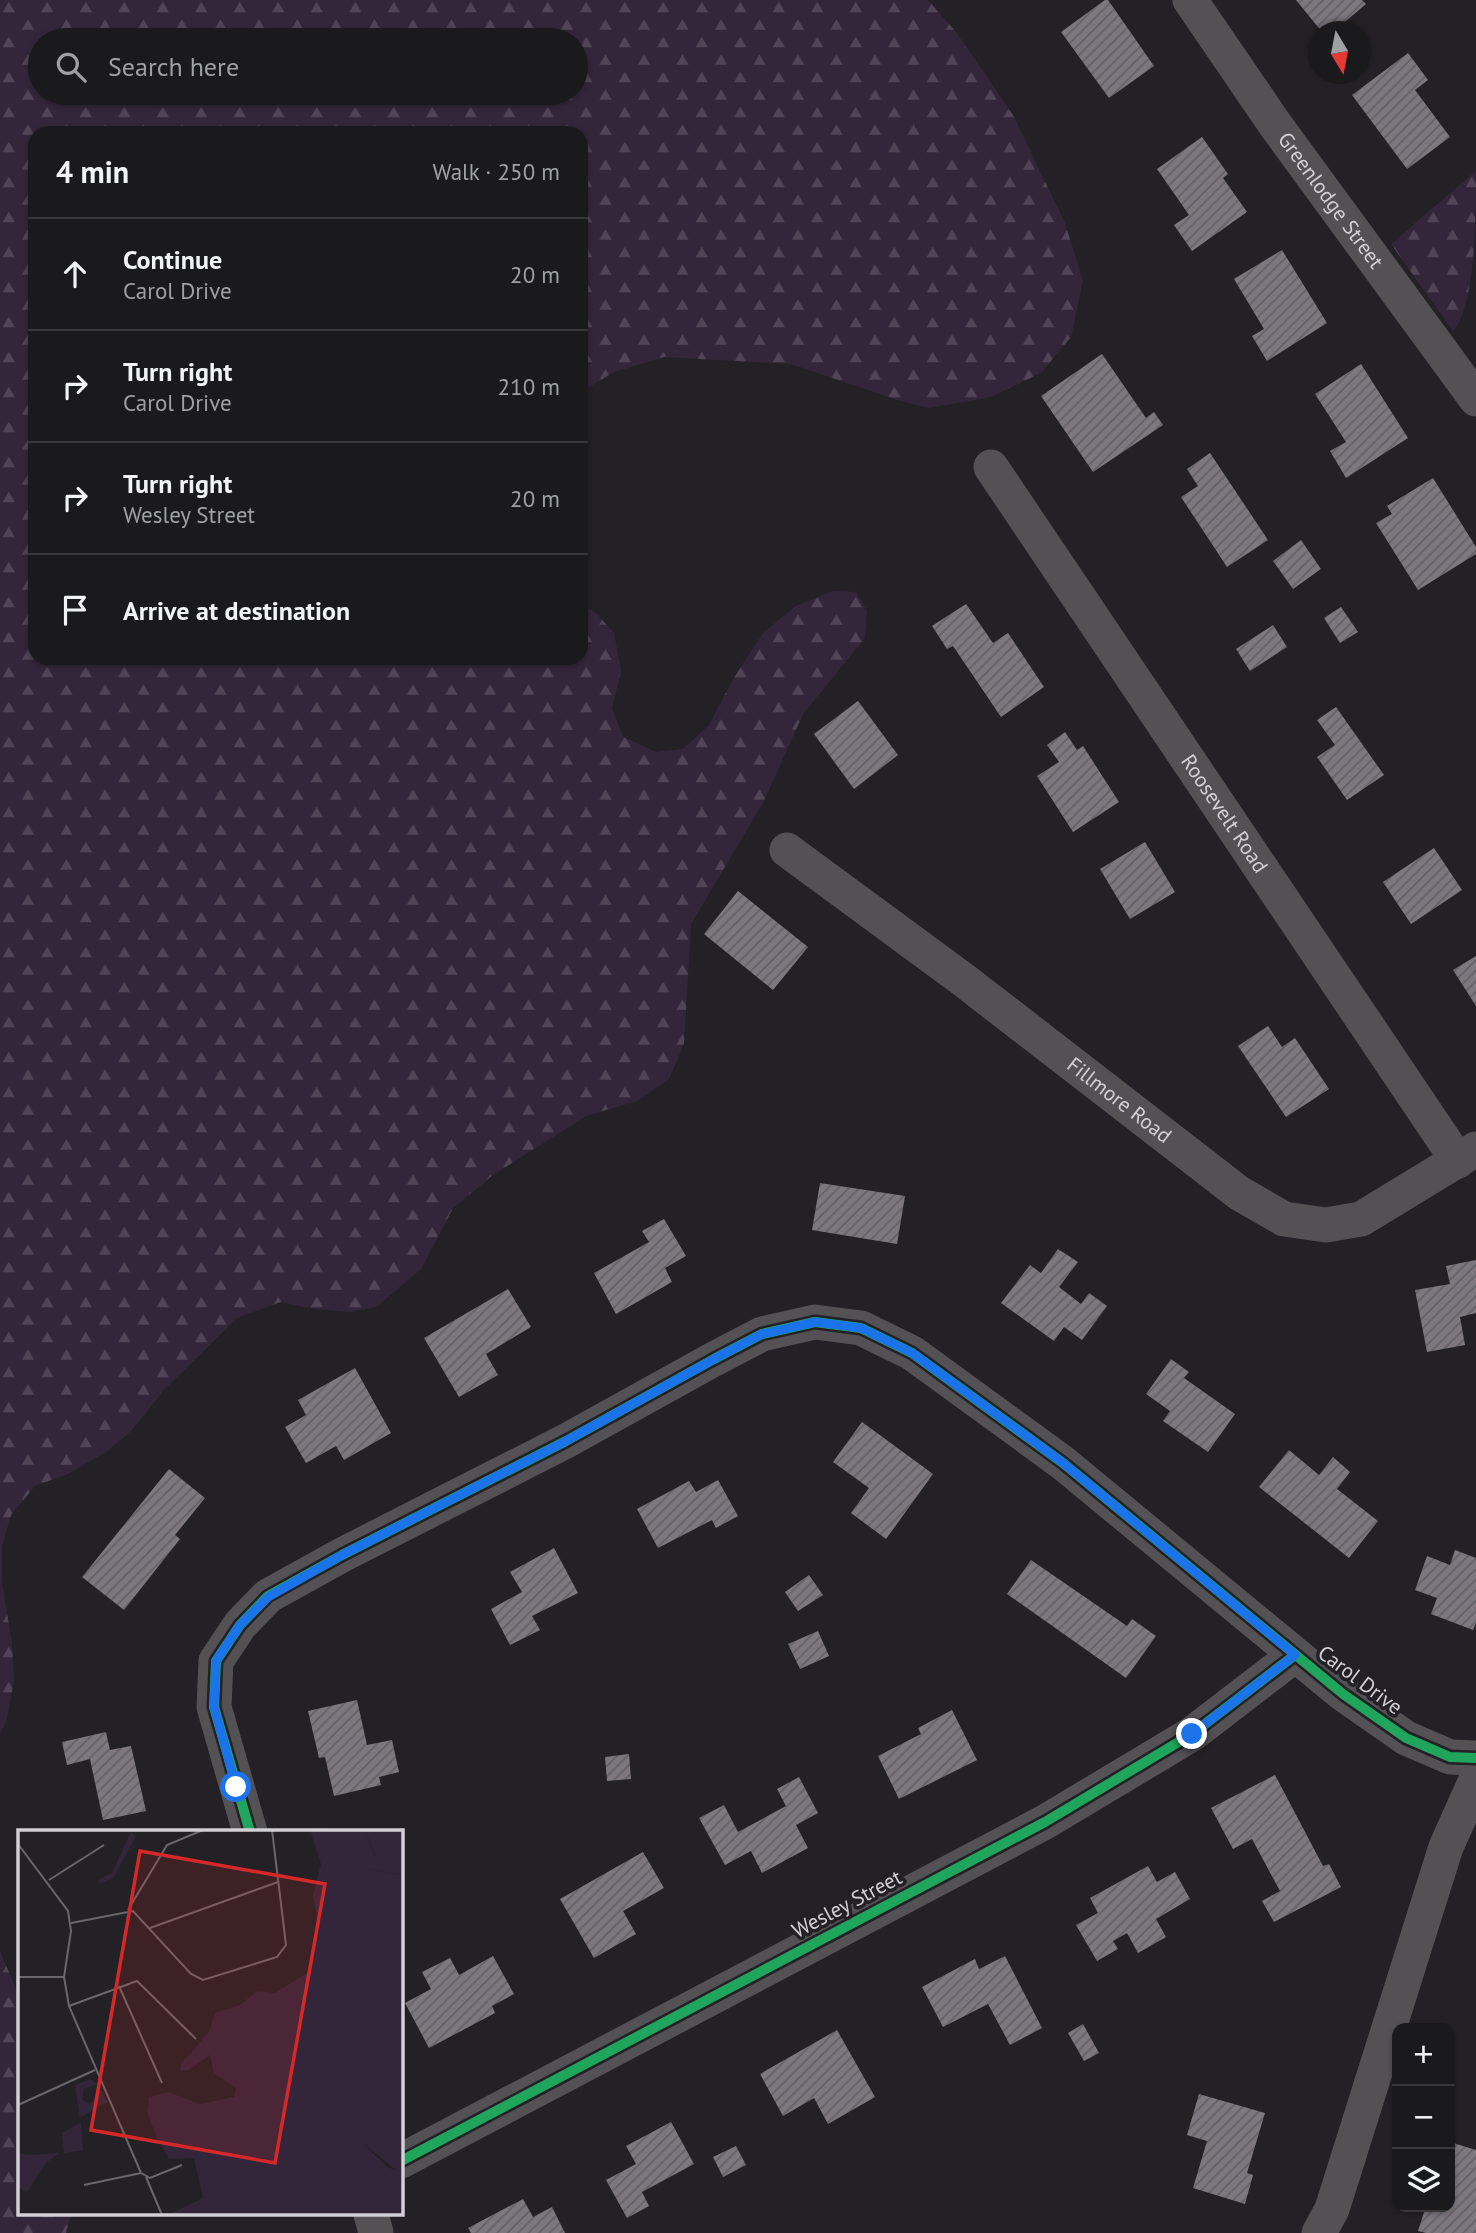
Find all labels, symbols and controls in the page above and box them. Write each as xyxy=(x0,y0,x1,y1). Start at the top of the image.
north arrow xyxy=(1308,21,1371,84)
search box xyxy=(28,28,588,105)
icon: search xyxy=(52,48,90,86)
text: Search here xyxy=(108,50,239,83)
street label: Greenlodge Street xyxy=(1272,127,1390,274)
text: 4 min xyxy=(56,152,129,191)
text: Walk · 250 m xyxy=(433,157,560,186)
text: Continue xyxy=(123,243,222,276)
icon: ahead xyxy=(56,255,94,293)
text: 20 m xyxy=(510,260,560,289)
text: Carol Drive xyxy=(123,276,232,305)
text: Turn right xyxy=(123,355,232,388)
icon: right xyxy=(56,367,94,405)
text: 210 m xyxy=(498,372,560,401)
text: Carol Drive xyxy=(123,388,232,417)
text: Turn right xyxy=(123,467,232,500)
icon: right xyxy=(56,479,94,517)
text: 20 m xyxy=(510,484,560,513)
text: Wesley Street xyxy=(123,500,255,529)
icon: arrive xyxy=(56,591,94,629)
text: Arrive at destination xyxy=(123,594,350,627)
street label: Roosevelt Road xyxy=(1175,749,1274,878)
street label: Fillmore Road xyxy=(1062,1051,1177,1149)
street label: Carol Drive xyxy=(1313,1639,1408,1720)
route end xyxy=(1176,1718,1207,1749)
route start xyxy=(220,1771,251,1802)
inset map xyxy=(18,1830,402,2216)
street label: Wesley Street xyxy=(787,1863,906,1944)
map controls xyxy=(1392,2023,1455,2212)
button: + xyxy=(1392,2023,1455,2086)
button: − xyxy=(1392,2086,1455,2149)
button: layers xyxy=(1392,2149,1455,2212)

